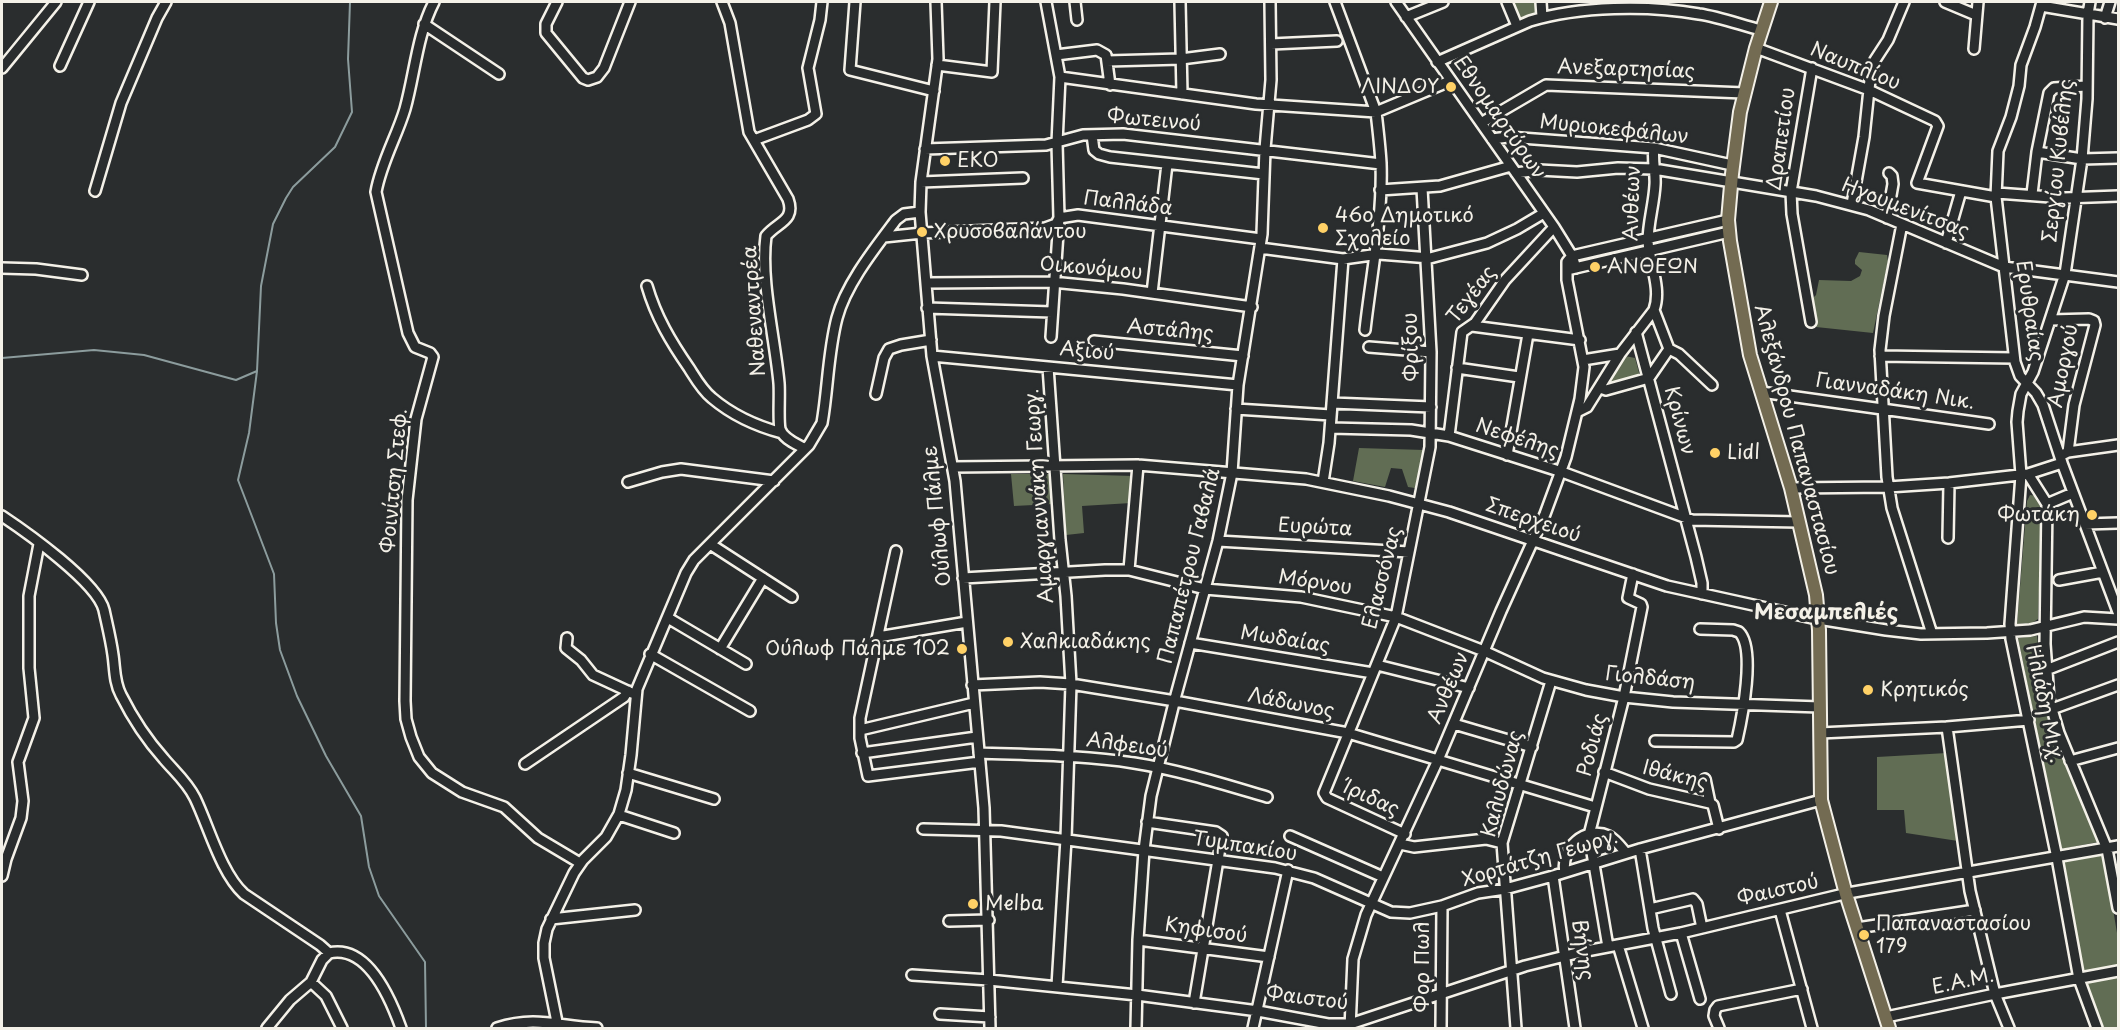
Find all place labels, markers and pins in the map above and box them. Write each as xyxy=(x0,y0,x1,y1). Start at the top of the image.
place label: ΛΙΝΔΟΥ xyxy=(1361,75,1439,99)
marker: ΛΙΝΔΟΥ xyxy=(1444,80,1458,94)
place label: EKO xyxy=(957,149,999,173)
marker: EKO xyxy=(938,154,952,168)
place label: 46ο Δημοτικό Σχολείο xyxy=(1335,204,1474,251)
place label: Χρυσοβαλάντου xyxy=(934,220,1087,244)
marker: 46ο Δημοτικό Σχολείο xyxy=(1316,221,1330,235)
marker: Χρυσοβαλάντου xyxy=(915,225,929,239)
place label: ΑΝΘΕΩΝ xyxy=(1607,255,1698,279)
marker: ΑΝΘΕΩΝ xyxy=(1588,260,1602,274)
place label: Lidl xyxy=(1727,441,1760,465)
marker: Lidl xyxy=(1708,446,1722,460)
place label: Φωτάκη xyxy=(1997,503,2080,527)
marker: Φωτάκη xyxy=(2085,508,2099,522)
place label: Χαλκιαδάκης xyxy=(1020,630,1151,654)
marker: Χαλκιαδάκης xyxy=(1001,635,1015,649)
place label: Ούλωφ Πάλμε 102 xyxy=(765,637,950,661)
marker: Ούλωφ Πάλμε 102 xyxy=(955,642,969,656)
place label: Κρητικός xyxy=(1880,678,1969,702)
marker: Κρητικός xyxy=(1861,683,1875,697)
place label: Melba xyxy=(985,892,1043,916)
marker: Melba xyxy=(966,897,980,911)
place label: Παπαναστασίου 179 xyxy=(1876,912,2031,959)
marker: Παπαναστασίου 179 xyxy=(1857,928,1871,942)

